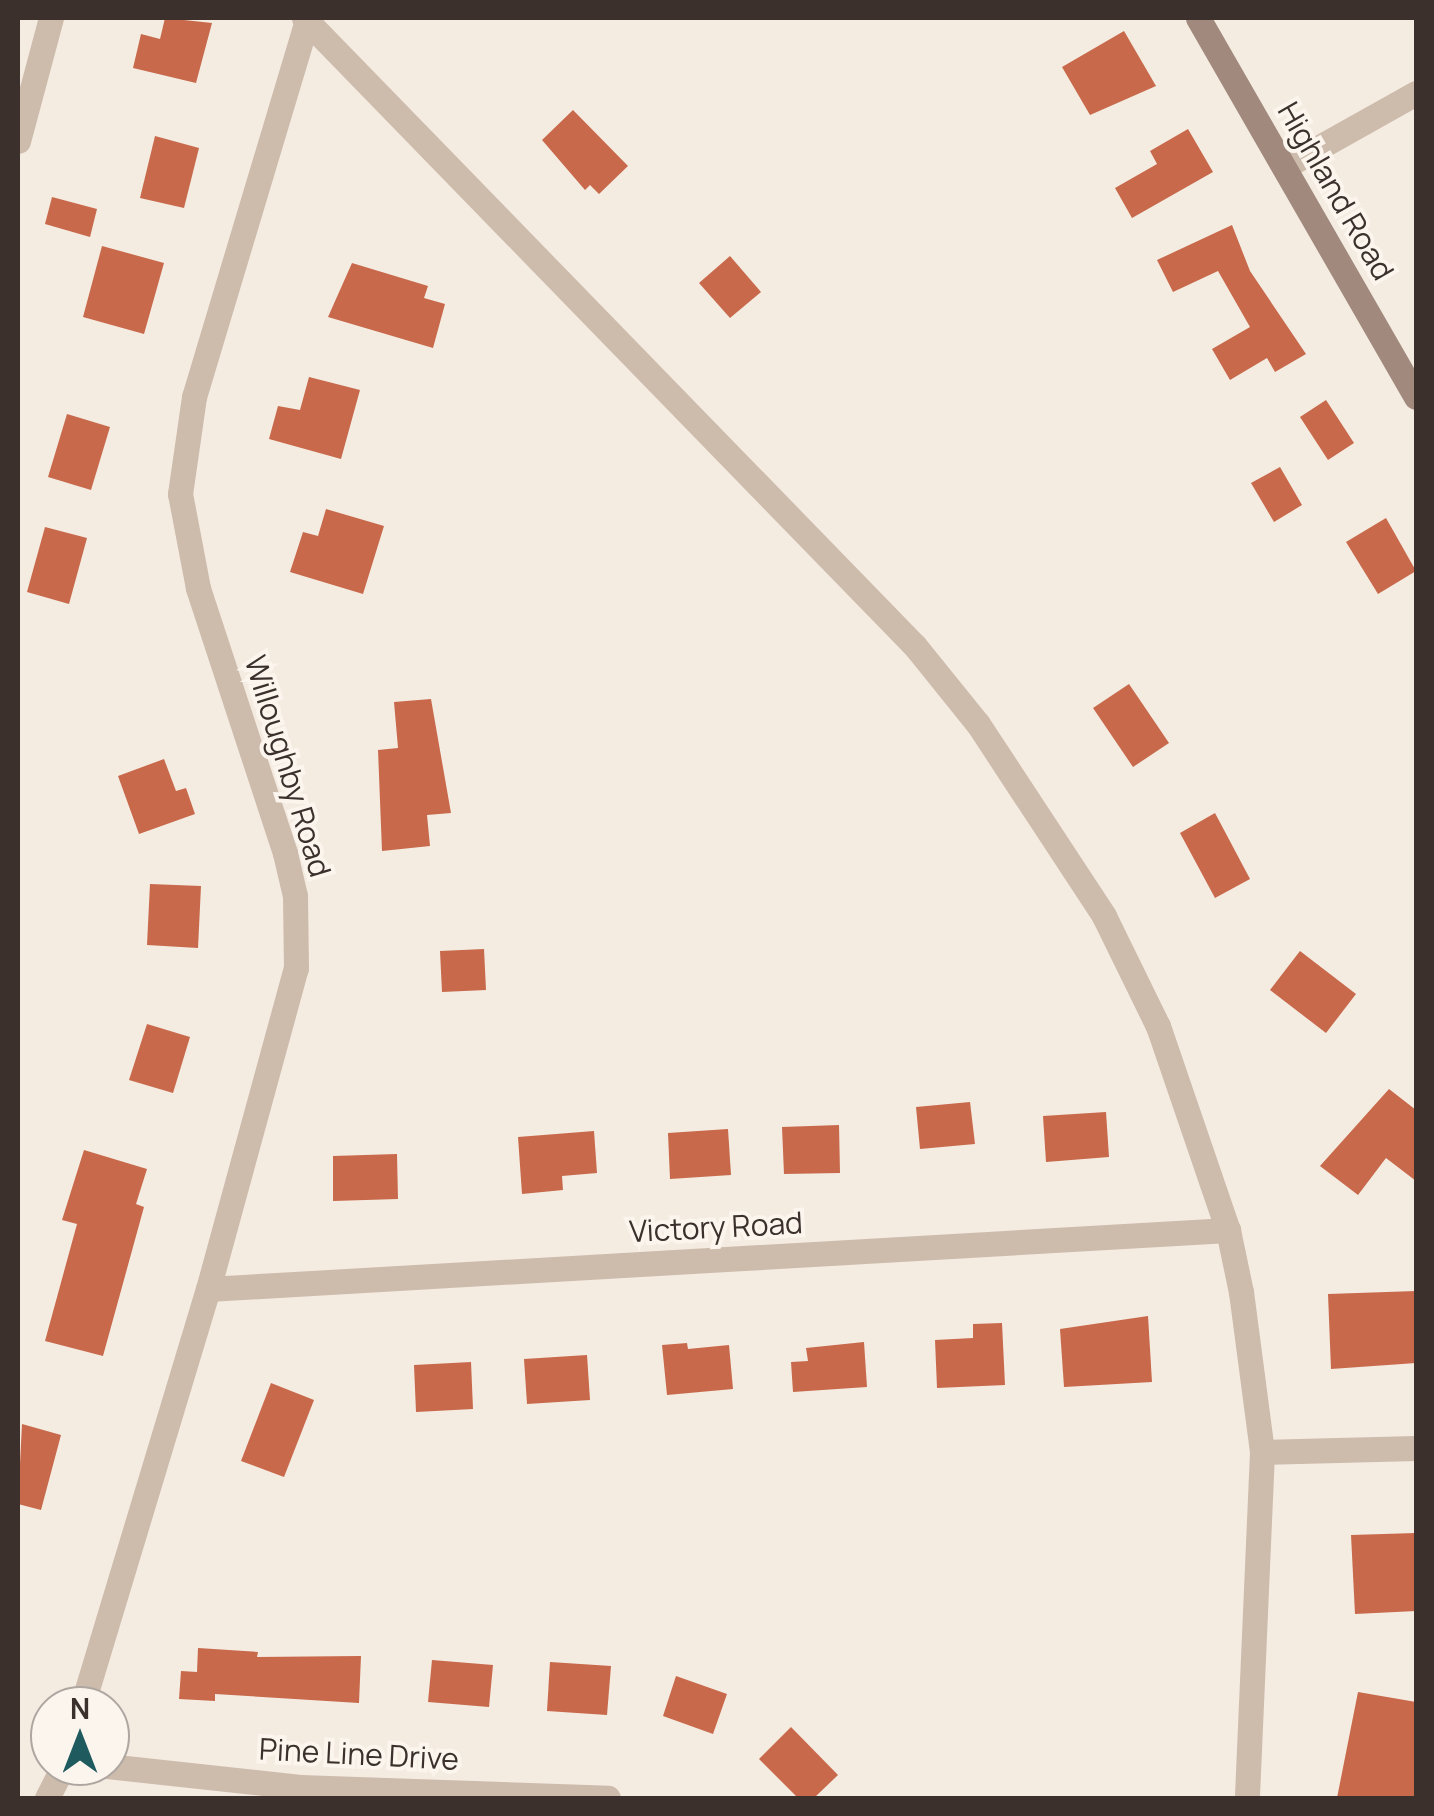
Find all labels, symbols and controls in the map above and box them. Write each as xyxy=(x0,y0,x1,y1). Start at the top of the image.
street label: Highland Road xyxy=(1271,96,1401,286)
street label: Willoughby Road xyxy=(237,651,339,881)
street label: Victory Road xyxy=(628,1204,804,1250)
north arrow xyxy=(30,1686,130,1786)
text: N xyxy=(70,1689,90,1727)
street label: Pine Line Drive xyxy=(258,1731,460,1777)

